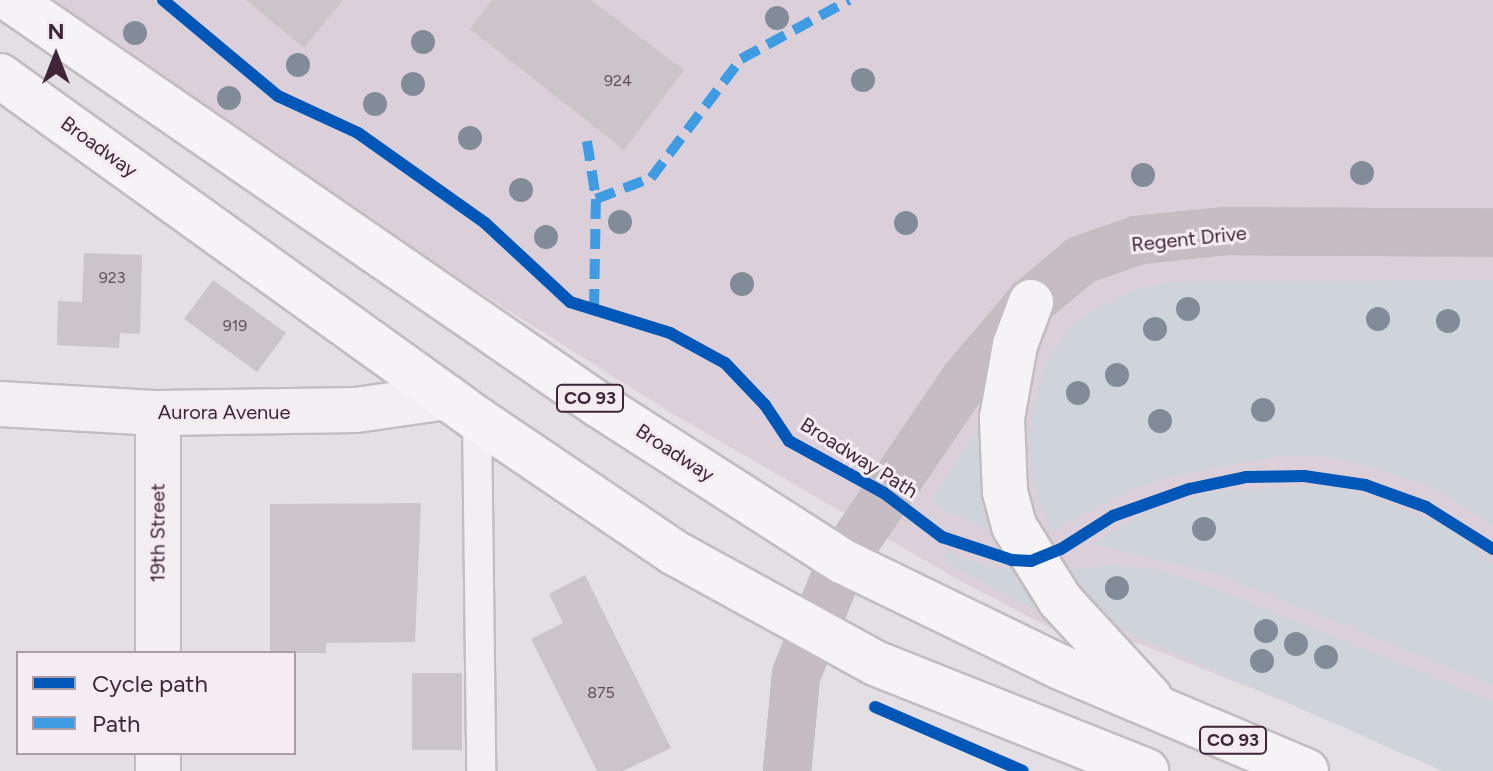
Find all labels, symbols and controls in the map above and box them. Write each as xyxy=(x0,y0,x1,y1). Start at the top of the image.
north arrow xyxy=(16,16,96,96)
text: N xyxy=(47,18,65,45)
house number: 924 xyxy=(604,71,632,91)
street label: Broadway xyxy=(56,111,142,183)
street label: Regent Drive xyxy=(1130,221,1248,257)
house number: 923 xyxy=(99,268,125,288)
house number: 919 xyxy=(223,316,247,336)
road number: CO 93 xyxy=(556,384,624,412)
street label: Aurora Avenue xyxy=(158,400,290,424)
street label: Broadway Path xyxy=(796,412,922,504)
street label: Broadway xyxy=(631,419,719,487)
street label: 19th Street xyxy=(146,483,170,583)
legend xyxy=(16,651,296,755)
text: Cycle path xyxy=(92,669,208,698)
house number: 875 xyxy=(587,683,615,703)
text: Path xyxy=(92,709,140,738)
road number: CO 93 xyxy=(1199,726,1267,754)

